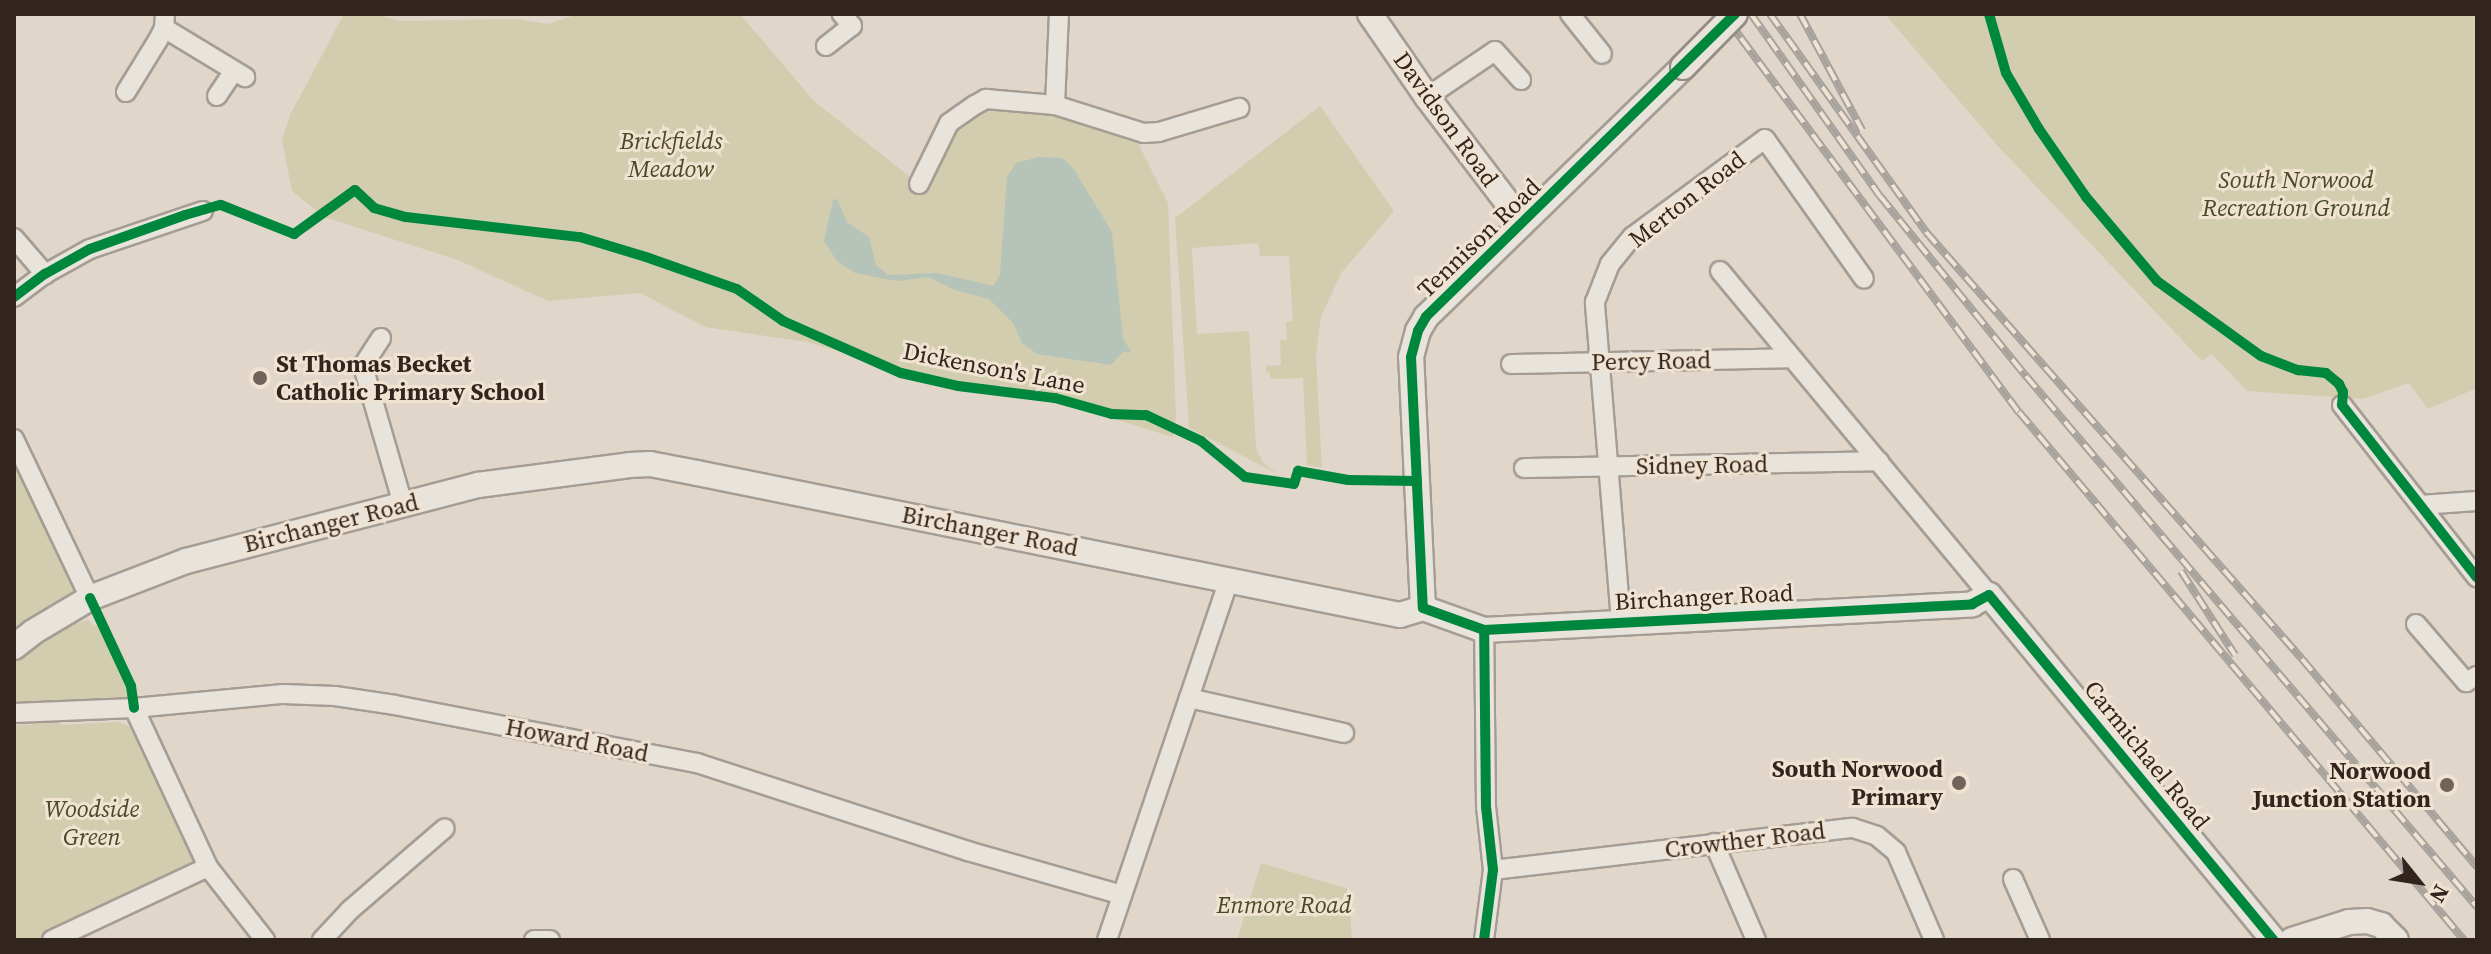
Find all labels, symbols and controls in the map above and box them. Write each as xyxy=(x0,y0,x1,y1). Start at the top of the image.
street label: Davidson Road xyxy=(1387,46,1505,192)
park label: Brickfields Meadow xyxy=(620,127,722,183)
street label: Merton Road xyxy=(1623,145,1751,253)
park label: South Norwood Recreation Ground xyxy=(2202,166,2390,222)
street label: Tennison Road xyxy=(1412,172,1546,304)
street label: Dickenson's Lane xyxy=(901,336,1087,400)
street label: Percy Road xyxy=(1591,346,1711,376)
place label: St Thomas Becket Catholic Primary School xyxy=(276,350,545,406)
marker: St Thomas Becket Catholic Primary School xyxy=(251,369,269,387)
street label: Sidney Road xyxy=(1636,449,1768,481)
street label: Birchanger Road xyxy=(241,487,421,559)
street label: Birchanger Road xyxy=(899,500,1081,562)
street label: Birchanger Road xyxy=(1614,578,1794,616)
street label: Carmichael Road xyxy=(2078,675,2216,835)
street label: Howard Road xyxy=(503,712,651,768)
place label: South Norwood Primary xyxy=(1772,755,1943,811)
place label: Norwood Junction Station xyxy=(2253,757,2431,813)
marker: South Norwood Primary xyxy=(1950,774,1968,792)
marker: Norwood Junction Station xyxy=(2438,776,2456,794)
park label: Woodside Green xyxy=(45,795,139,851)
street label: Crowther Road xyxy=(1663,816,1827,864)
north arrow xyxy=(2379,842,2459,922)
text: N xyxy=(2423,880,2457,908)
park label: Enmore Road xyxy=(1217,891,1351,919)

